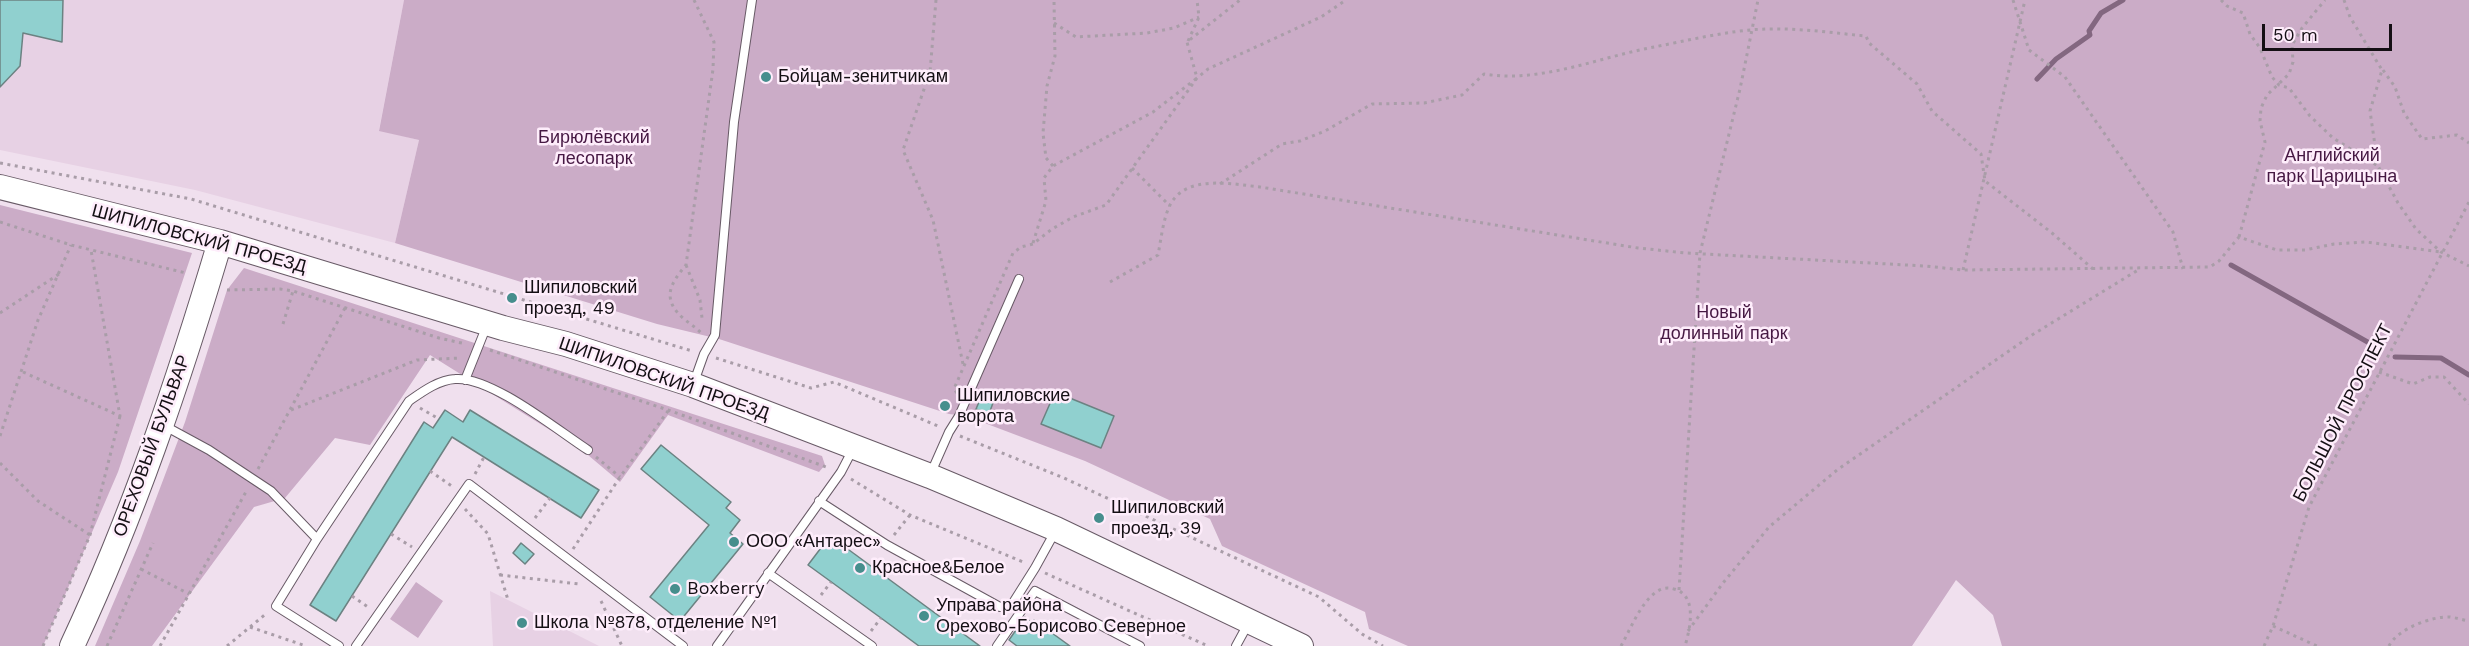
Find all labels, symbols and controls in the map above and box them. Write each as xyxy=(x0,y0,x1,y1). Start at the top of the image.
scale bar xyxy=(2265,12,2396,50)
text: 50 m xyxy=(2273,24,2318,45)
place label: Бойцам-зенитчикам xyxy=(778,66,948,88)
marker: Бойцам-зенитчикам xyxy=(759,70,773,84)
park label: Бирюлёвский лесопарк xyxy=(538,127,650,170)
park label: Английский парк Царицына xyxy=(2267,145,2397,188)
street label: ШИПИЛОВСКИЙ ПРОЕЗД xyxy=(89,200,309,278)
place label: Шипиловский проезд, 49 xyxy=(524,277,637,320)
marker: Шипиловский проезд, 49 xyxy=(505,291,519,305)
park label: Новый долинный парк xyxy=(1660,302,1788,344)
street label: БОЛЬШОЙ ПРОСПЕКТ xyxy=(2289,321,2397,505)
street label: ШИПИЛОВСКИЙ ПРОЕЗД xyxy=(556,333,772,425)
street label: ОРЕХОВЫЙ БУЛЬВАР xyxy=(109,352,195,540)
place label: Шипиловские ворота xyxy=(957,385,1070,428)
marker: Шипиловские ворота xyxy=(938,399,952,413)
place label: Шипиловский проезд, 39 xyxy=(1111,497,1224,540)
marker: Шипиловский проезд, 39 xyxy=(1092,511,1106,525)
place label: ООО «Антарес» xyxy=(746,531,881,553)
marker: ООО «Антарес» xyxy=(727,535,741,549)
place label: Красное&Белое xyxy=(872,557,1005,579)
marker: Красное&Белое xyxy=(853,561,867,575)
place label: Boxberry xyxy=(687,578,764,600)
marker: Boxberry xyxy=(668,582,682,596)
place label: Управа района Орехово-Борисово Северное xyxy=(936,595,1186,638)
marker: Управа района Орехово-Борисово Северное xyxy=(917,609,931,623)
place label: Школа №878, отделение №1 xyxy=(534,612,777,634)
marker: Школа №878, отделение №1 xyxy=(515,616,529,630)

